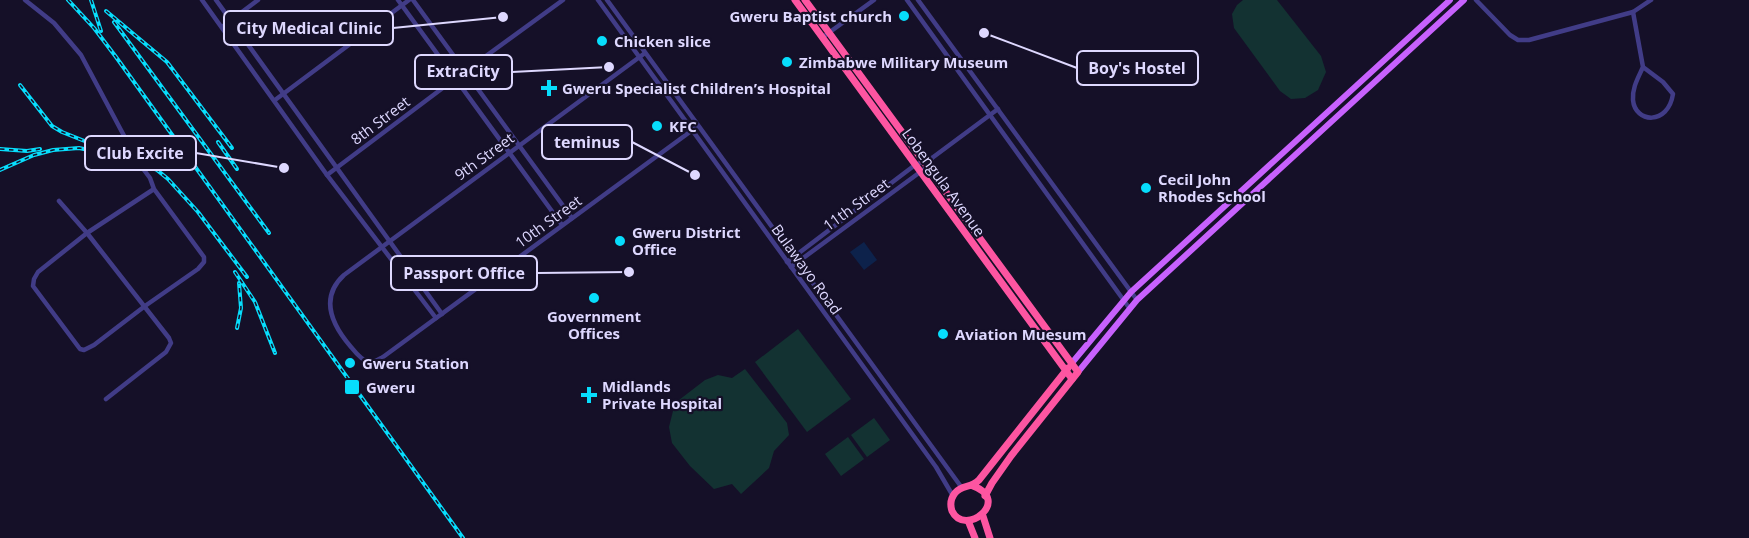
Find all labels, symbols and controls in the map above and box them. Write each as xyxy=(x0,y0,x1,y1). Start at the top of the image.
place label: Gweru Baptist church xyxy=(729,6,892,26)
marker: Gweru Baptist church xyxy=(897,9,911,23)
callout: City Medical Clinic xyxy=(224,11,393,45)
text: City Medical Clinic xyxy=(236,17,382,39)
place label: Chicken slice xyxy=(614,31,711,51)
marker: Chicken slice xyxy=(595,34,609,48)
callout: Boy's Hostel xyxy=(1077,51,1198,85)
place label: Zimbabwe Military Museum xyxy=(799,52,1008,72)
callout: ExtraCity xyxy=(415,55,512,89)
marker: Zimbabwe Military Museum xyxy=(780,55,794,69)
text: Boy's Hostel xyxy=(1088,57,1186,79)
text: ExtraCity xyxy=(426,60,501,82)
place label: Gweru Specialist Children’s Hospital xyxy=(562,78,831,98)
marker: Gweru Specialist Children’s Hospital xyxy=(540,79,558,97)
street label: 8th Street xyxy=(346,91,414,149)
place label: KFC xyxy=(669,116,697,136)
marker: KFC xyxy=(650,119,664,133)
street label: Lobengula Avenue xyxy=(898,124,990,240)
callout: teminus xyxy=(542,125,632,159)
street label: 9th Street xyxy=(450,128,518,184)
text: teminus xyxy=(554,131,620,153)
callout: Club Excite xyxy=(85,136,196,170)
text: Club Excite xyxy=(96,142,184,164)
place label: Cecil John Rhodes School xyxy=(1158,169,1266,206)
street label: 11th Street xyxy=(819,173,893,235)
marker: Cecil John Rhodes School xyxy=(1139,181,1153,195)
street label: 10th Street xyxy=(511,190,585,252)
street label: Bulawayo Road xyxy=(767,220,847,318)
place label: Gweru District Office xyxy=(632,222,741,259)
marker: Gweru District Office xyxy=(613,234,627,248)
callout: Passport Office xyxy=(391,256,537,290)
text: Passport Office xyxy=(403,262,525,284)
marker: Government Offices xyxy=(587,291,601,305)
place label: Government Offices xyxy=(547,306,642,343)
place label: Aviation Muesum xyxy=(955,324,1087,344)
marker: Aviation Muesum xyxy=(936,327,950,341)
place label: Gweru Station xyxy=(362,353,469,373)
marker: Gweru Station xyxy=(343,356,357,370)
place label: Midlands Private Hospital xyxy=(602,376,722,413)
place label: Gweru xyxy=(366,377,415,397)
marker: Gweru xyxy=(343,378,361,396)
marker: Midlands Private Hospital xyxy=(580,386,598,404)

